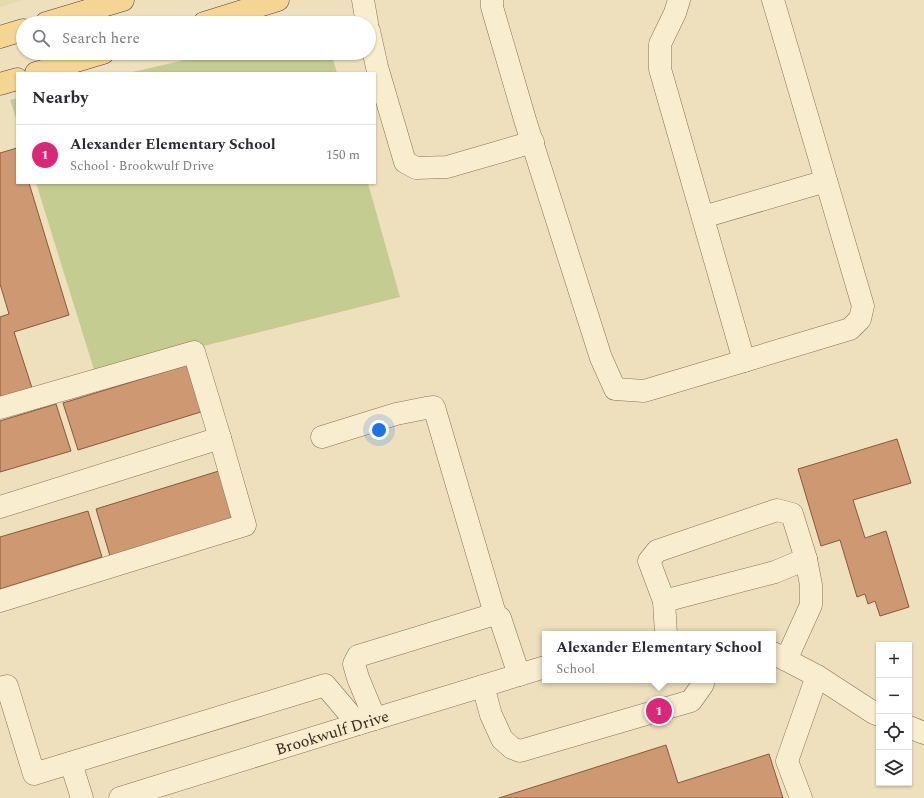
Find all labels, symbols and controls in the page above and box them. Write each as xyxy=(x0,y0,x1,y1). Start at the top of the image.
search box xyxy=(16,16,376,60)
icon: search xyxy=(30,27,52,49)
text: Search here xyxy=(62,27,140,50)
text: Nearby xyxy=(32,85,88,111)
text: Alexander Elementary School xyxy=(70,133,276,156)
text: 1 xyxy=(41,145,49,165)
text: 150 m xyxy=(326,145,360,165)
text: School · Brookwulf Drive xyxy=(70,156,214,176)
your location xyxy=(369,420,389,440)
popup xyxy=(542,631,776,683)
text: Alexander Elementary School xyxy=(556,636,762,659)
map controls xyxy=(876,642,912,786)
button: + xyxy=(876,642,912,678)
text: School xyxy=(556,659,595,679)
button: − xyxy=(876,678,912,714)
pin: 1 xyxy=(646,696,672,726)
street label: Brookwulf Drive xyxy=(273,704,392,762)
button: locate xyxy=(876,714,912,750)
button: layers xyxy=(876,750,912,786)

